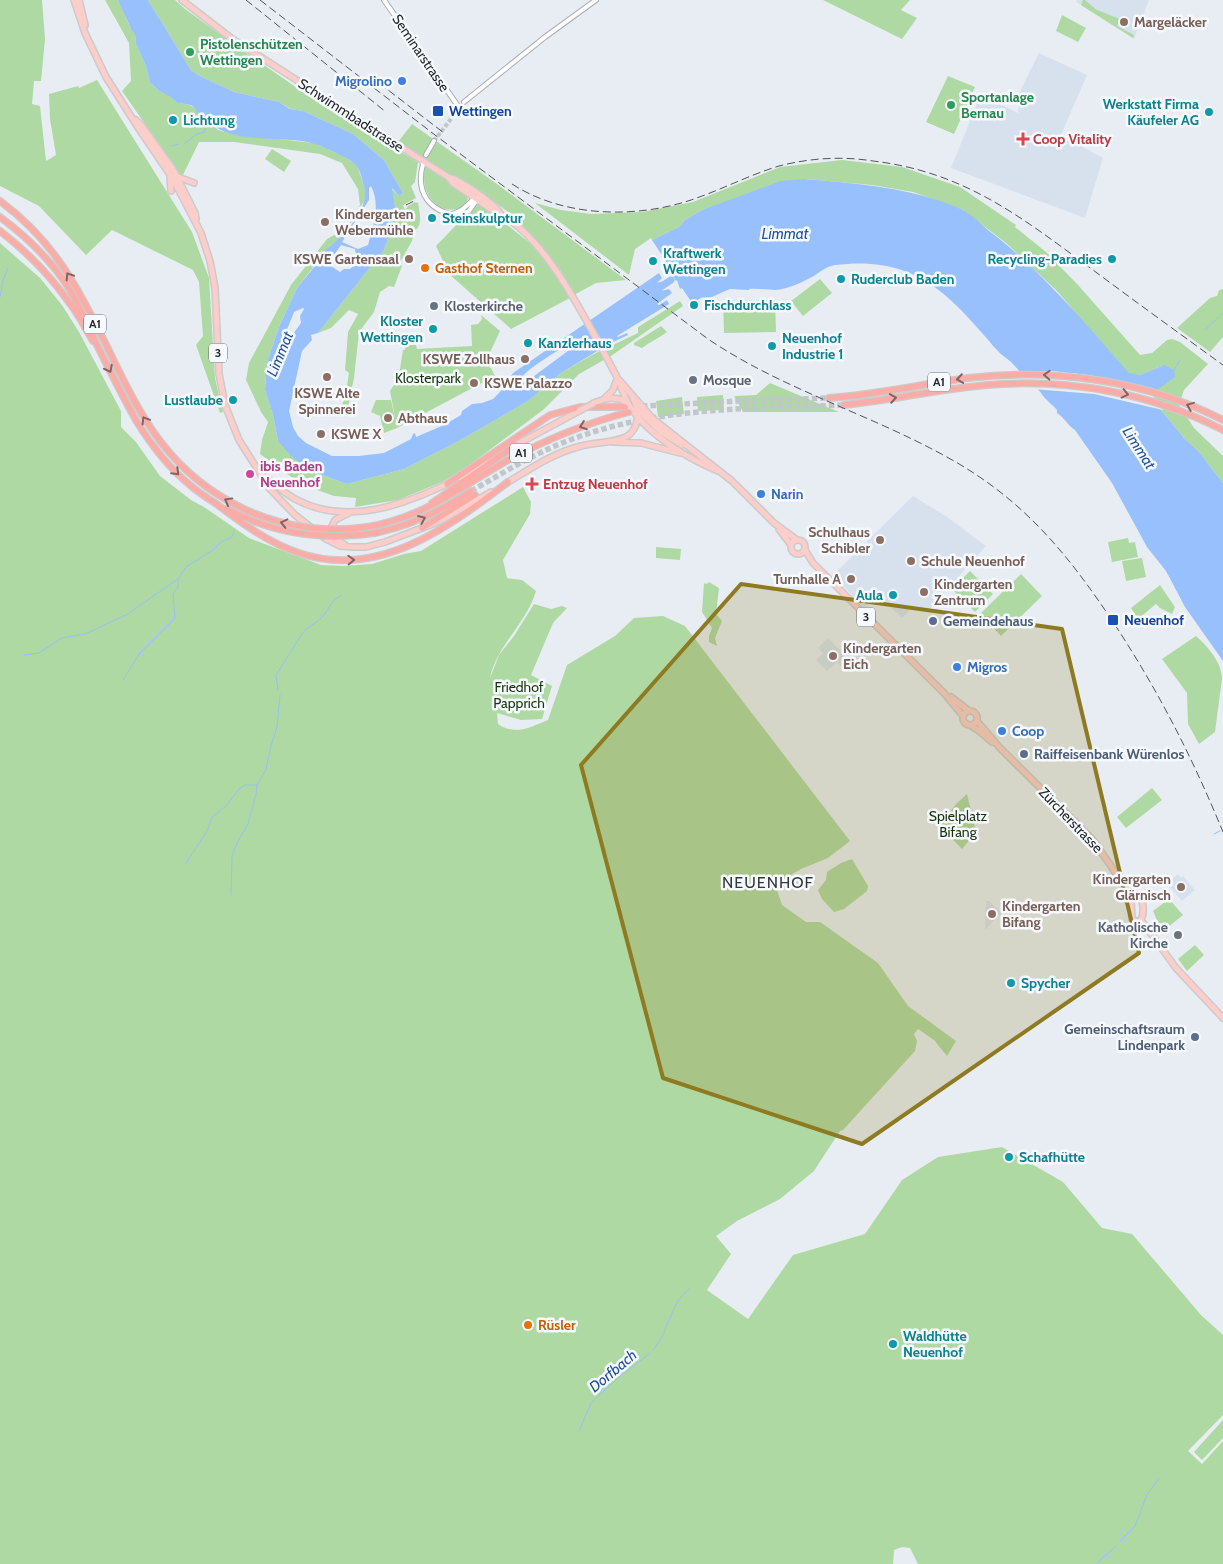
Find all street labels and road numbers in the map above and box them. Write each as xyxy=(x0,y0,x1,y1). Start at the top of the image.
street label: Seminarstrasse xyxy=(388,11,454,95)
street label: Schwimmbadstrasse xyxy=(295,74,407,156)
road number: A1 xyxy=(84,314,106,334)
road number: 3 xyxy=(209,343,227,362)
road number: A1 xyxy=(928,372,950,392)
road number: A1 xyxy=(510,443,532,462)
road number: 3 xyxy=(857,608,875,626)
street label: Zürcherstrasse xyxy=(1035,783,1107,857)

